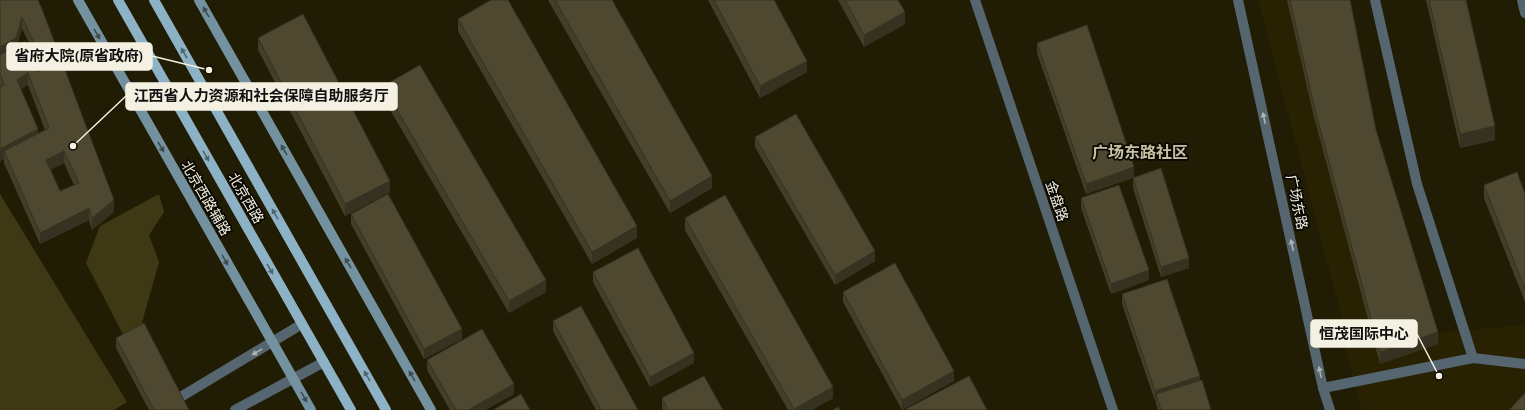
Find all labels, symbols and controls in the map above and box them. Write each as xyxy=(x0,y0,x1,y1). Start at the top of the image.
one-way arrow xyxy=(203,7,209,18)
one-way arrow xyxy=(93,28,100,40)
callout: 省府大院(原省政府) xyxy=(7,43,152,70)
one-way arrow xyxy=(180,47,187,59)
text: 省府大院(原省政府) xyxy=(15,48,143,64)
callout: 江西省人力资源和社会保障自助服务厅 xyxy=(126,83,397,110)
text: 江西省人力资源和社会保障自助服务厅 xyxy=(133,87,389,104)
one-way arrow xyxy=(1260,112,1266,124)
one-way arrow xyxy=(158,141,165,153)
district label: 广场东路社区 xyxy=(1092,143,1188,161)
one-way arrow xyxy=(280,144,287,156)
one-way arrow xyxy=(203,150,210,162)
street label: 北京西路辅路 xyxy=(178,158,234,238)
street label: 北京西路 xyxy=(225,170,267,226)
street label: 广场东路 xyxy=(1283,173,1310,231)
street label: 金盘路 xyxy=(1043,179,1071,223)
one-way arrow xyxy=(272,208,279,220)
one-way arrow xyxy=(1288,239,1294,251)
one-way arrow xyxy=(222,254,229,266)
one-way arrow xyxy=(345,257,351,269)
one-way arrow xyxy=(267,263,274,275)
callout: 恒茂国际中心 xyxy=(1311,320,1417,347)
text: 恒茂国际中心 xyxy=(1319,326,1409,342)
one-way arrow xyxy=(251,348,263,355)
one-way arrow xyxy=(1316,366,1322,378)
one-way arrow xyxy=(364,370,371,382)
one-way arrow xyxy=(409,370,416,382)
one-way arrow xyxy=(300,391,307,403)

